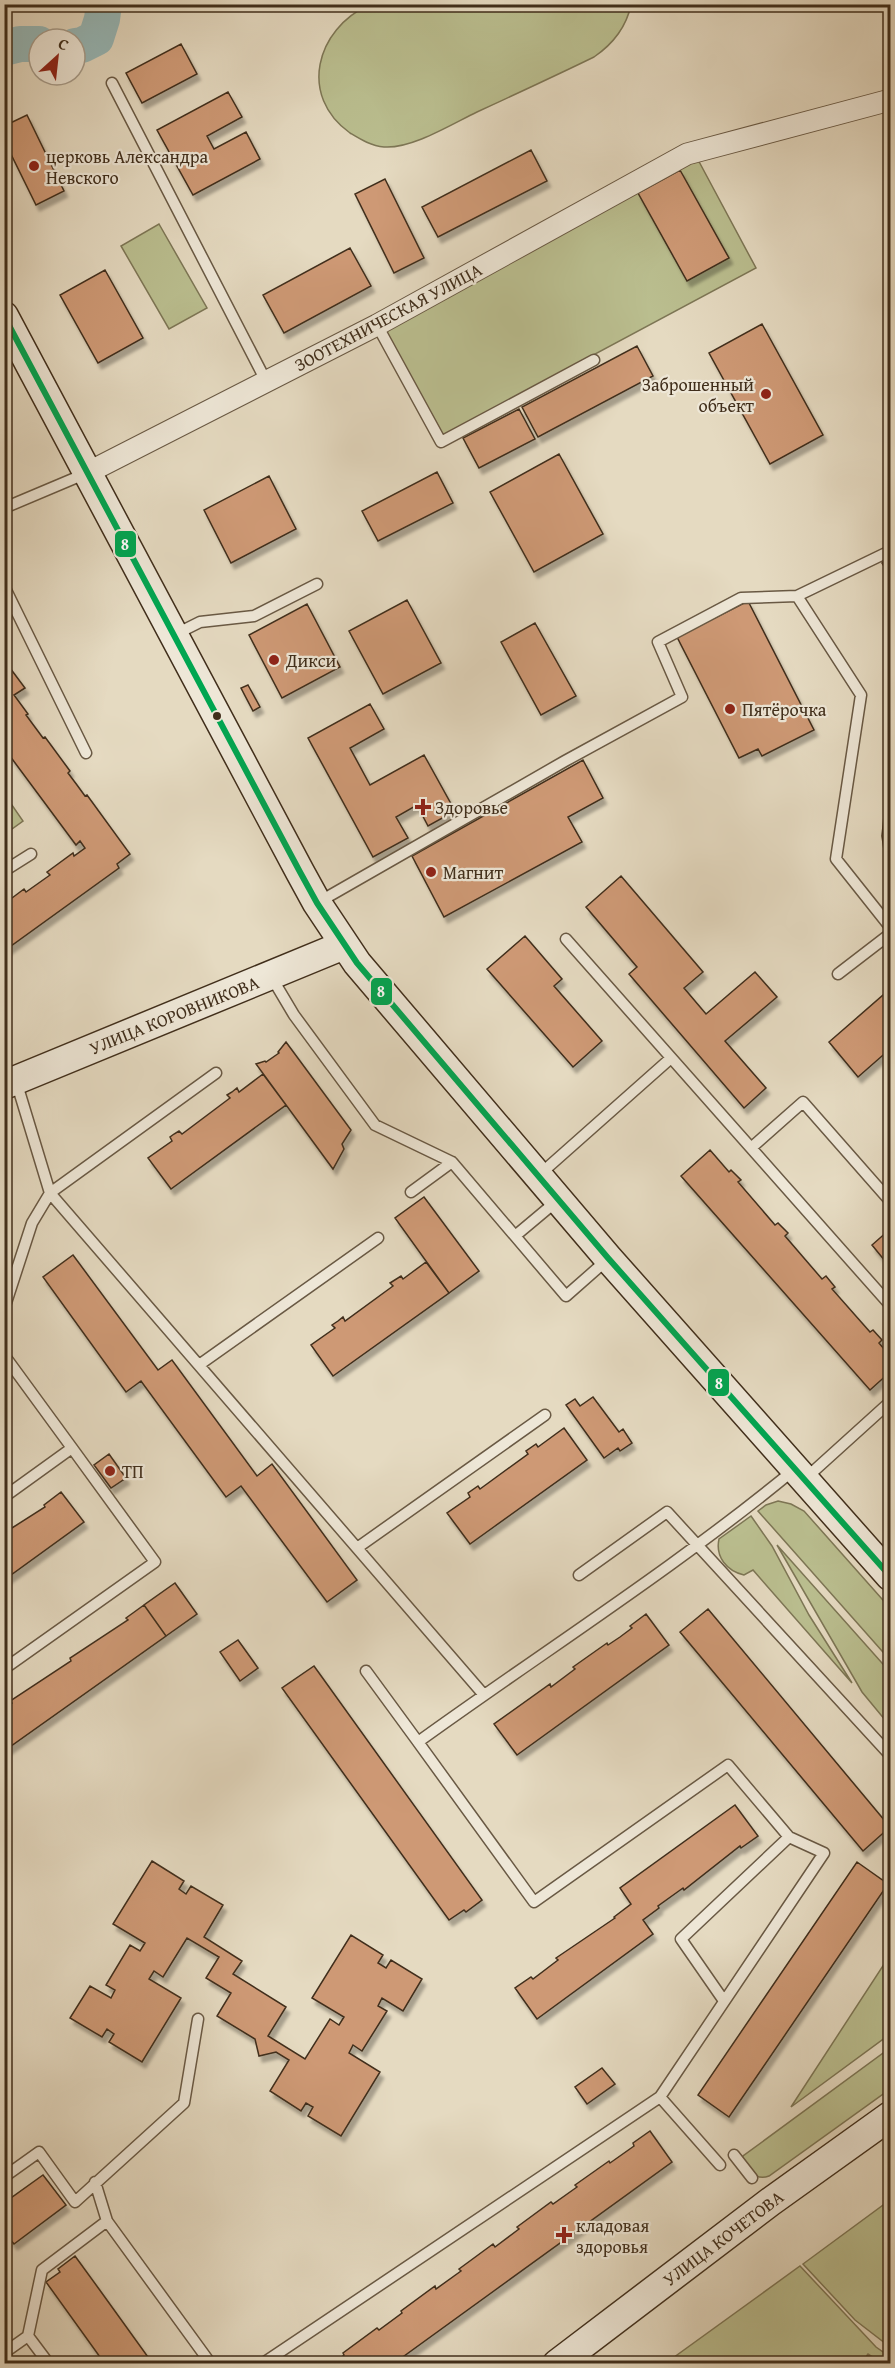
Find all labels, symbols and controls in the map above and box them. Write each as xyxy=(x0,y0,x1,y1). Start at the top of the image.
north arrow xyxy=(27,27,87,87)
text: С xyxy=(54,31,73,56)
place label: церковь Александра Невского xyxy=(46,143,208,191)
marker: церковь Александра Невского xyxy=(27,159,41,173)
street label: ЗООТЕХНИЧЕСКАЯ УЛИЦА xyxy=(289,256,487,378)
place label: Заброшенный объект xyxy=(642,371,754,419)
marker: Заброшенный объект xyxy=(759,387,773,401)
line badge: 8 xyxy=(114,530,137,558)
text: 8 xyxy=(121,532,129,556)
place label: Дикси xyxy=(285,647,337,674)
marker: Дикси xyxy=(267,653,281,667)
place label: Пятёрочка xyxy=(742,696,827,723)
marker: Пятёрочка xyxy=(723,702,737,716)
unlabelled marker xyxy=(211,710,223,722)
place label: Здоровье xyxy=(435,794,508,821)
marker: Здоровье xyxy=(416,800,430,814)
place label: Магнит xyxy=(443,859,503,886)
marker: Магнит xyxy=(424,865,438,879)
street label: УЛИЦА КОРОВНИКОВА xyxy=(85,969,263,1061)
line badge: 8 xyxy=(370,977,393,1006)
text: 8 xyxy=(377,979,385,1003)
line badge: 8 xyxy=(707,1368,730,1397)
text: 8 xyxy=(715,1371,723,1395)
place label: ТП xyxy=(122,1458,144,1485)
marker: ТП xyxy=(103,1464,117,1478)
street label: УЛИЦА КОЧЕТОВА xyxy=(657,2183,789,2292)
place label: кладовая здоровья xyxy=(576,2212,649,2260)
marker: кладовая здоровья xyxy=(557,2228,571,2242)

